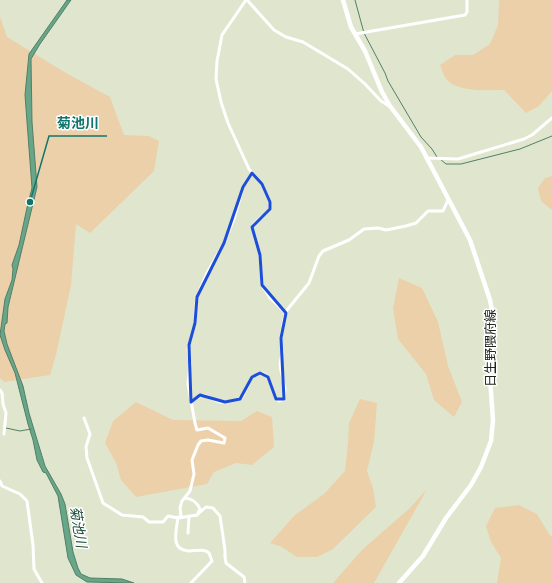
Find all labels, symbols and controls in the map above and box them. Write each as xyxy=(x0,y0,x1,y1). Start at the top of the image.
callout: 菊池川 xyxy=(49,110,107,136)
text: 菊池川 xyxy=(57,115,99,132)
street label: 日生野隈府線 xyxy=(483,309,498,387)
water label: 菊池川 xyxy=(66,505,90,551)

